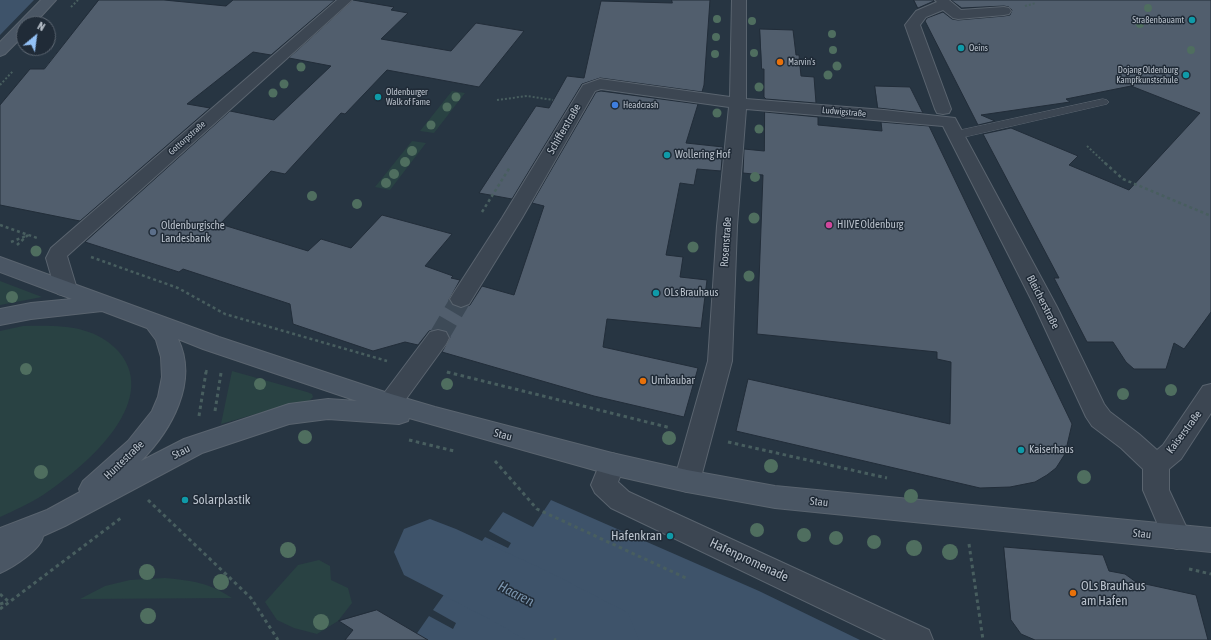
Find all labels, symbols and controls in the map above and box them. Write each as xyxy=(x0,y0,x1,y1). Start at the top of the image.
place label: Straßenbauamt xyxy=(1132,15,1184,25)
marker: Straßenbauamt xyxy=(1187,15,1197,25)
north arrow xyxy=(16,16,56,56)
text: N xyxy=(36,20,47,33)
marker: Oeins xyxy=(956,43,966,53)
place label: Oeins xyxy=(969,43,988,53)
marker: Marvin's xyxy=(775,57,785,67)
place label: Marvin's xyxy=(788,57,815,67)
place label: Dojang Oldenburg Kampfkunstschule xyxy=(1116,65,1178,86)
marker: Dojang Oldenburg Kampfkunstschule xyxy=(1181,70,1191,80)
place label: Oldenburger Walk of Fame xyxy=(386,87,430,108)
marker: Oldenburger Walk of Fame xyxy=(373,92,383,102)
marker: Headcrash xyxy=(610,100,620,110)
place label: Headcrash xyxy=(623,100,658,110)
street label: Schifferstraße xyxy=(544,101,584,157)
street label: Ludwigstraße xyxy=(822,105,866,119)
street label: Gottorpstraße xyxy=(166,119,208,157)
place label: Wollering Hof xyxy=(675,148,730,162)
marker: Wollering Hof xyxy=(662,150,672,160)
street label: Rosenstraße xyxy=(718,216,734,268)
place label: HIIVE Oldenburg xyxy=(837,218,904,232)
place label: Oldenburgische Landesbank xyxy=(161,219,225,245)
marker: HIIVE Oldenburg xyxy=(824,220,834,230)
marker: Oldenburgische Landesbank xyxy=(148,227,158,237)
street label: Bleicherstraße xyxy=(1024,273,1062,331)
place label: OLs Brauhaus xyxy=(664,286,718,300)
marker: OLs Brauhaus xyxy=(651,288,661,298)
place label: Umbaubar xyxy=(651,374,695,388)
marker: Umbaubar xyxy=(638,376,648,386)
street label: Kaiserstraße xyxy=(1164,408,1204,456)
street label: Stau xyxy=(492,426,514,444)
street label: Huntestraße xyxy=(101,438,147,482)
street label: Stau xyxy=(170,442,192,462)
place label: Kaiserhaus xyxy=(1029,443,1074,457)
marker: Kaiserhaus xyxy=(1016,445,1026,455)
place label: Solarplastik xyxy=(193,492,251,508)
street label: Stau xyxy=(809,494,829,510)
marker: Solarplastik xyxy=(180,495,190,505)
street label: Stau xyxy=(1132,526,1152,542)
place label: Hafenkran xyxy=(611,528,662,544)
marker: Hafenkran xyxy=(665,531,675,541)
street label: Hafenpromenade xyxy=(707,535,791,585)
water label: Haaren xyxy=(495,578,537,610)
place label: OLs Brauhaus am Hafen xyxy=(1081,578,1145,609)
marker: OLs Brauhaus am Hafen xyxy=(1068,588,1078,598)

